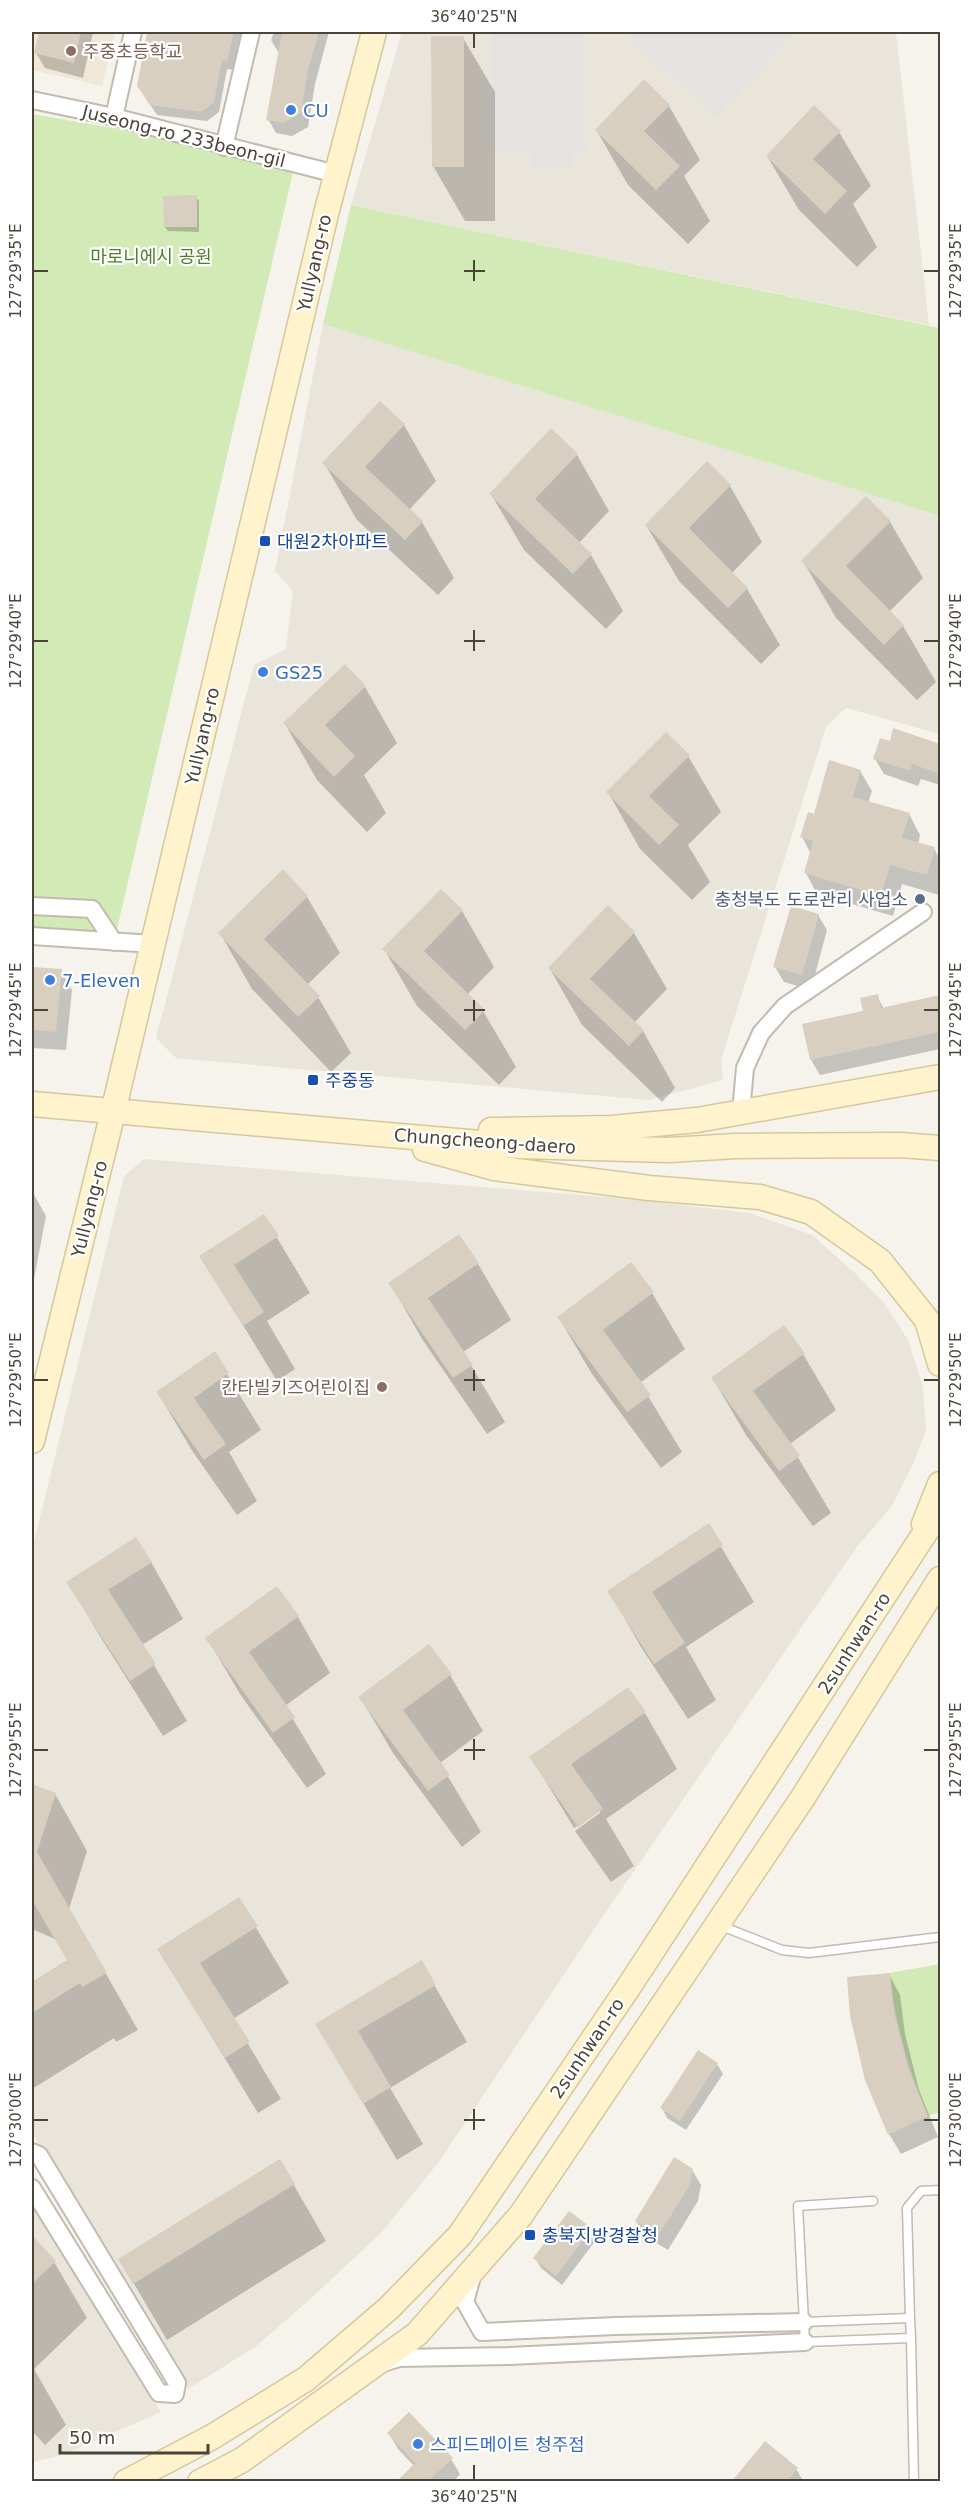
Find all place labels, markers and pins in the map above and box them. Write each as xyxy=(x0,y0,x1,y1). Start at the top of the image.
place label: 주중초등학교 xyxy=(83,41,182,62)
marker: 주중초등학교 xyxy=(64,44,78,58)
place label: CU xyxy=(303,100,329,121)
marker: CU xyxy=(284,103,298,117)
place label: 대원2차아파트 xyxy=(277,531,388,552)
marker: 대원2차아파트 xyxy=(258,534,272,548)
place label: GS25 xyxy=(275,662,323,683)
marker: GS25 xyxy=(256,665,270,679)
place label: 충청북도 도로관리 사업소 xyxy=(714,889,908,910)
marker: 충청북도 도로관리 사업소 xyxy=(913,892,927,906)
place label: 7-Eleven xyxy=(62,970,141,991)
marker: 7-Eleven xyxy=(43,973,57,987)
place label: 주중동 xyxy=(325,1070,375,1091)
marker: 주중동 xyxy=(306,1073,320,1087)
place label: 칸타빌키즈어린이집 xyxy=(221,1377,370,1398)
marker: 칸타빌키즈어린이집 xyxy=(375,1380,389,1394)
place label: 충북지방경찰청 xyxy=(542,2225,658,2246)
marker: 충북지방경찰청 xyxy=(523,2228,537,2242)
place label: 스피드메이트 청주점 xyxy=(430,2434,585,2455)
marker: 스피드메이트 청주점 xyxy=(411,2437,425,2451)

